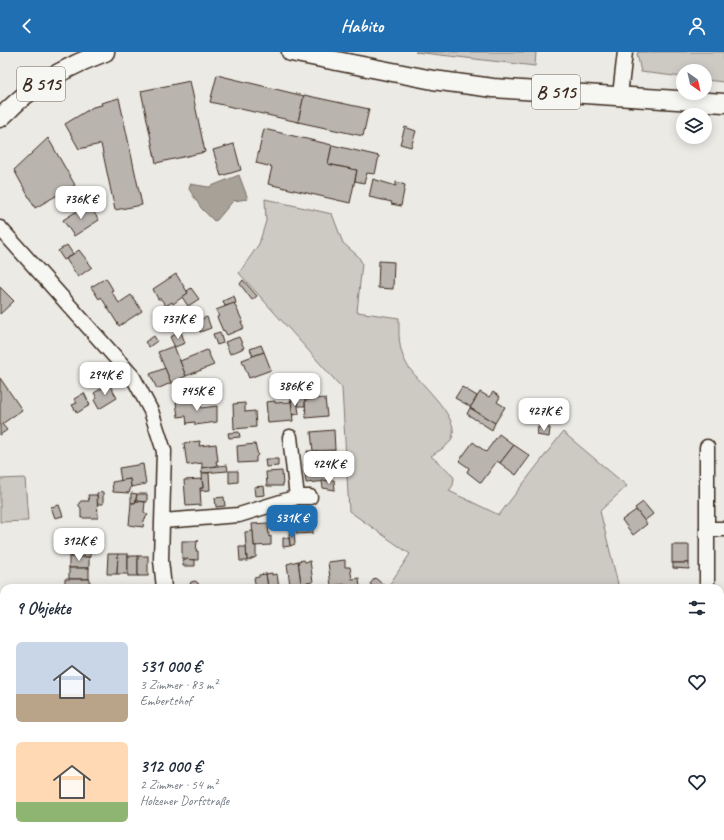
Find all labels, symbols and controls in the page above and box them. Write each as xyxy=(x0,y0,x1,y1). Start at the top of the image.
icon: back xyxy=(16,15,38,37)
text: Habito xyxy=(341,15,383,37)
icon: person xyxy=(686,15,708,37)
north arrow xyxy=(676,64,712,100)
map controls xyxy=(676,64,712,144)
road number: B 515 xyxy=(17,67,65,101)
road number: B 515 xyxy=(532,75,580,109)
button: layers xyxy=(676,108,712,144)
pin: 736K € xyxy=(48,186,114,220)
text: 736K € xyxy=(64,191,98,207)
pin: 737K € xyxy=(145,306,211,340)
text: 737K € xyxy=(161,311,195,327)
pin: 294K € xyxy=(72,362,138,396)
text: 294K € xyxy=(89,367,122,383)
pin: 386K € xyxy=(262,373,328,407)
pin: 745K € xyxy=(164,378,230,412)
text: 386K € xyxy=(278,378,312,394)
text: 745K € xyxy=(181,383,213,399)
pin: 427K € xyxy=(511,398,577,432)
text: 427K € xyxy=(527,403,561,419)
pin: 424K € xyxy=(296,451,362,485)
text: 424K € xyxy=(312,456,346,472)
pin: 531K € xyxy=(259,505,325,539)
text: 531K € xyxy=(276,510,308,526)
pin: 312K € xyxy=(46,528,112,562)
text: 312K € xyxy=(62,533,96,549)
icon: filters xyxy=(686,597,708,619)
text: 9 Objekte xyxy=(16,598,71,619)
text: 531 000 € xyxy=(140,656,202,677)
icon: home xyxy=(48,658,96,706)
icon: heart xyxy=(686,671,708,693)
text: 3 Zimmer · 83 m² xyxy=(140,677,217,693)
text: Embertshof xyxy=(140,693,192,709)
text: 312 000 € xyxy=(140,756,202,777)
icon: home xyxy=(48,758,96,806)
icon: heart xyxy=(686,771,708,793)
text: 2 Zimmer · 54 m² xyxy=(140,777,217,793)
text: Holzener Dorfstraße xyxy=(140,793,229,809)

